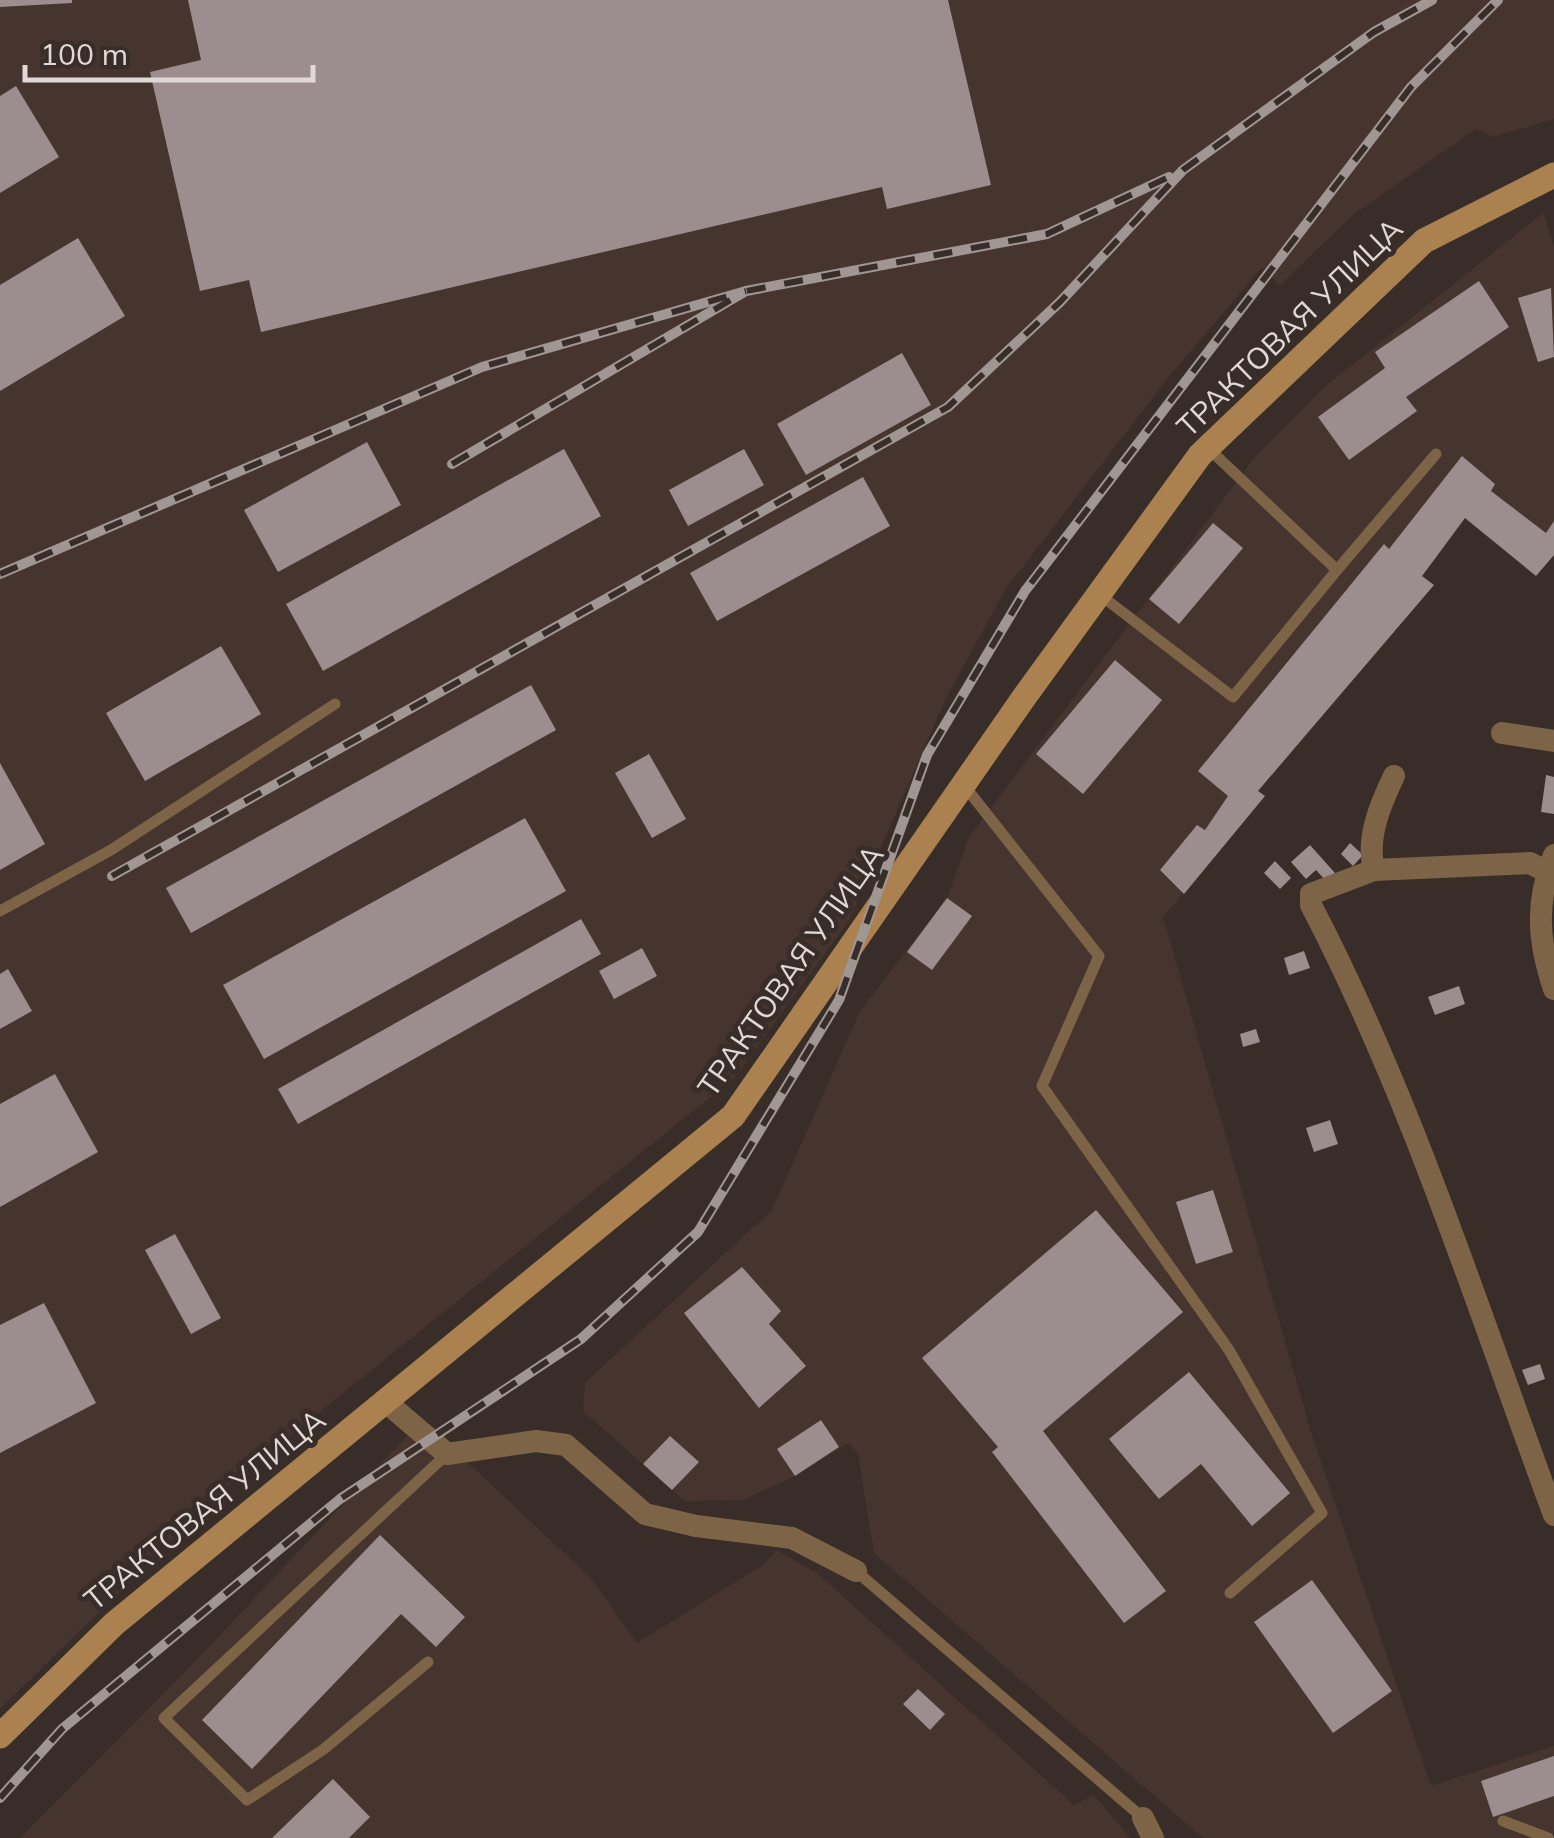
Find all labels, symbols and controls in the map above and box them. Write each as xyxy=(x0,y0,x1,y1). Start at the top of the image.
scale bar xyxy=(25,20,312,82)
text: 100 m xyxy=(40,35,128,73)
street label: ТРАКТОВАЯ УЛИЦА xyxy=(1169,210,1410,445)
street label: ТРАКТОВАЯ УЛИЦА xyxy=(689,837,892,1104)
street label: ТРАКТОВАЯ УЛИЦА xyxy=(76,1400,333,1618)

